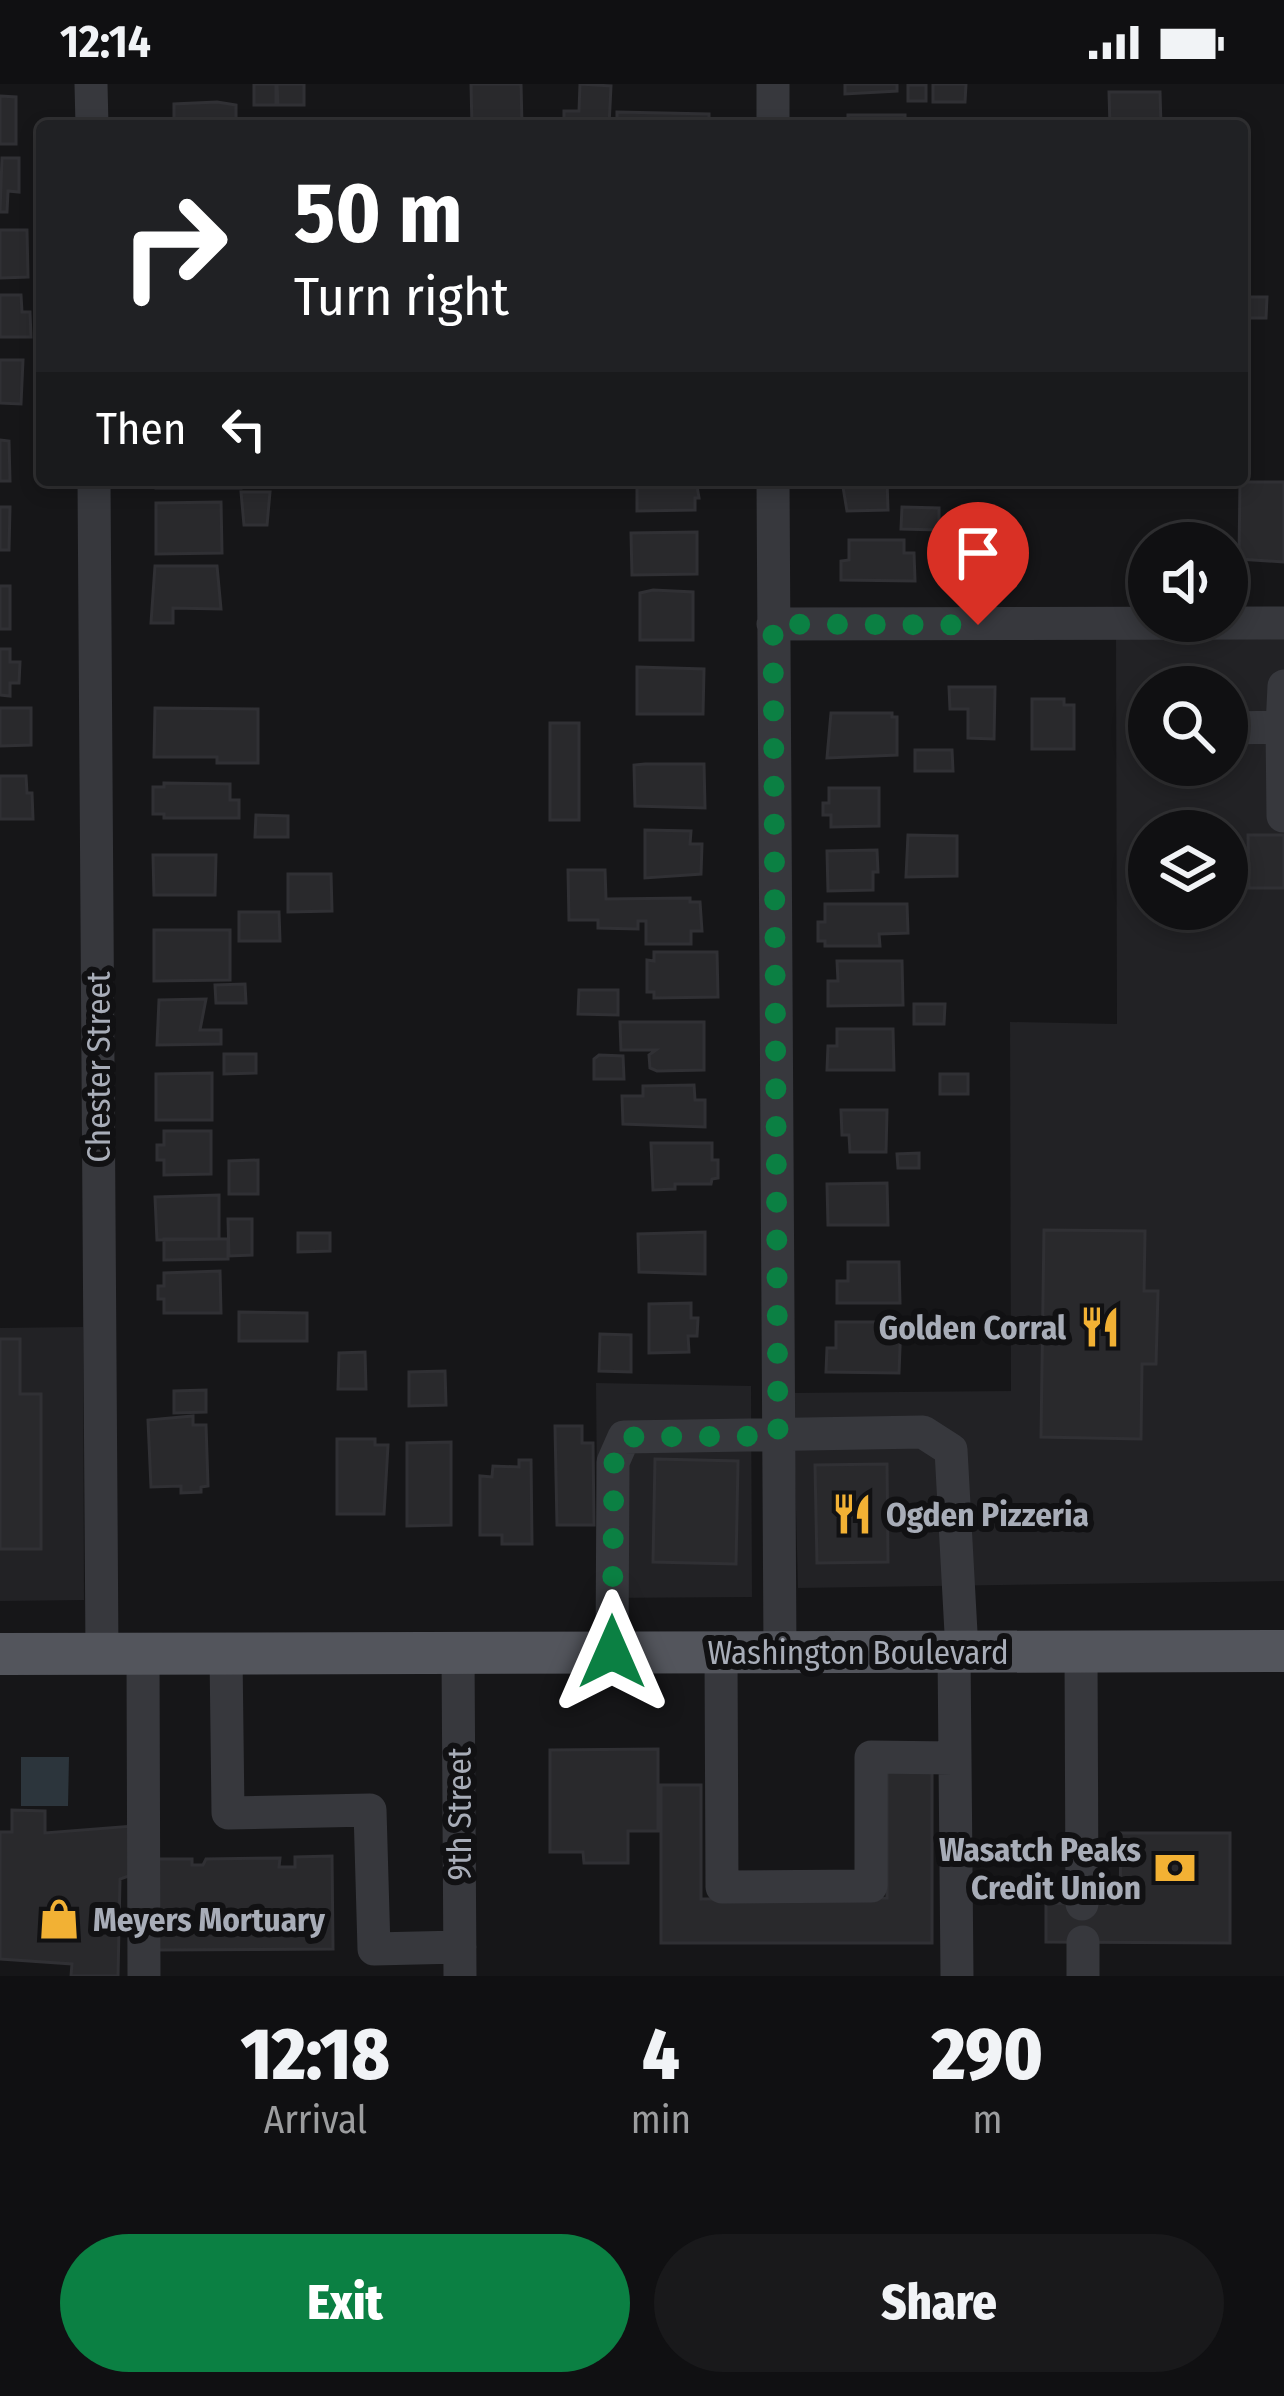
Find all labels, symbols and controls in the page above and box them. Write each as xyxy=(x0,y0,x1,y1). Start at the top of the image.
text: 12:14 xyxy=(60,15,151,69)
text: 50 m xyxy=(294,163,463,264)
icon: right xyxy=(96,168,252,324)
text: Turn right xyxy=(294,265,509,329)
icon: left xyxy=(211,396,277,462)
text: Then xyxy=(96,402,187,456)
pin xyxy=(927,502,1029,625)
icon: arrive xyxy=(945,520,1011,586)
map controls xyxy=(1128,522,1248,930)
button: sound xyxy=(1128,522,1248,642)
button: search xyxy=(1128,666,1248,786)
button: layers xyxy=(1128,810,1248,930)
street label: Chester Street xyxy=(79,971,119,1163)
restaurant icon: Golden Corral xyxy=(1077,1304,1123,1350)
place label: Golden Corral xyxy=(879,1308,1067,1348)
restaurant icon: Ogden Pizzeria xyxy=(829,1491,875,1537)
place label: Ogden Pizzeria xyxy=(886,1495,1089,1535)
position arrow xyxy=(549,1589,675,1715)
street label: Washington Boulevard xyxy=(707,1633,1009,1673)
street label: 9th Street xyxy=(440,1747,480,1881)
place label: Wasatch Peaks Credit Union xyxy=(939,1830,1141,1908)
bank icon: Wasatch Peaks Credit Union xyxy=(1152,1845,1198,1891)
shop icon: Meyers Mortuary xyxy=(36,1896,82,1942)
place label: Meyers Mortuary xyxy=(93,1900,325,1940)
text: 12:18 xyxy=(241,2012,390,2098)
text: 4 xyxy=(642,2012,680,2098)
text: 290 xyxy=(932,2012,1043,2098)
text: Arrival xyxy=(264,2097,367,2143)
text: min xyxy=(631,2097,691,2143)
text: m xyxy=(973,2097,1003,2143)
button: Exit xyxy=(60,2234,630,2372)
button: Share xyxy=(654,2234,1224,2372)

